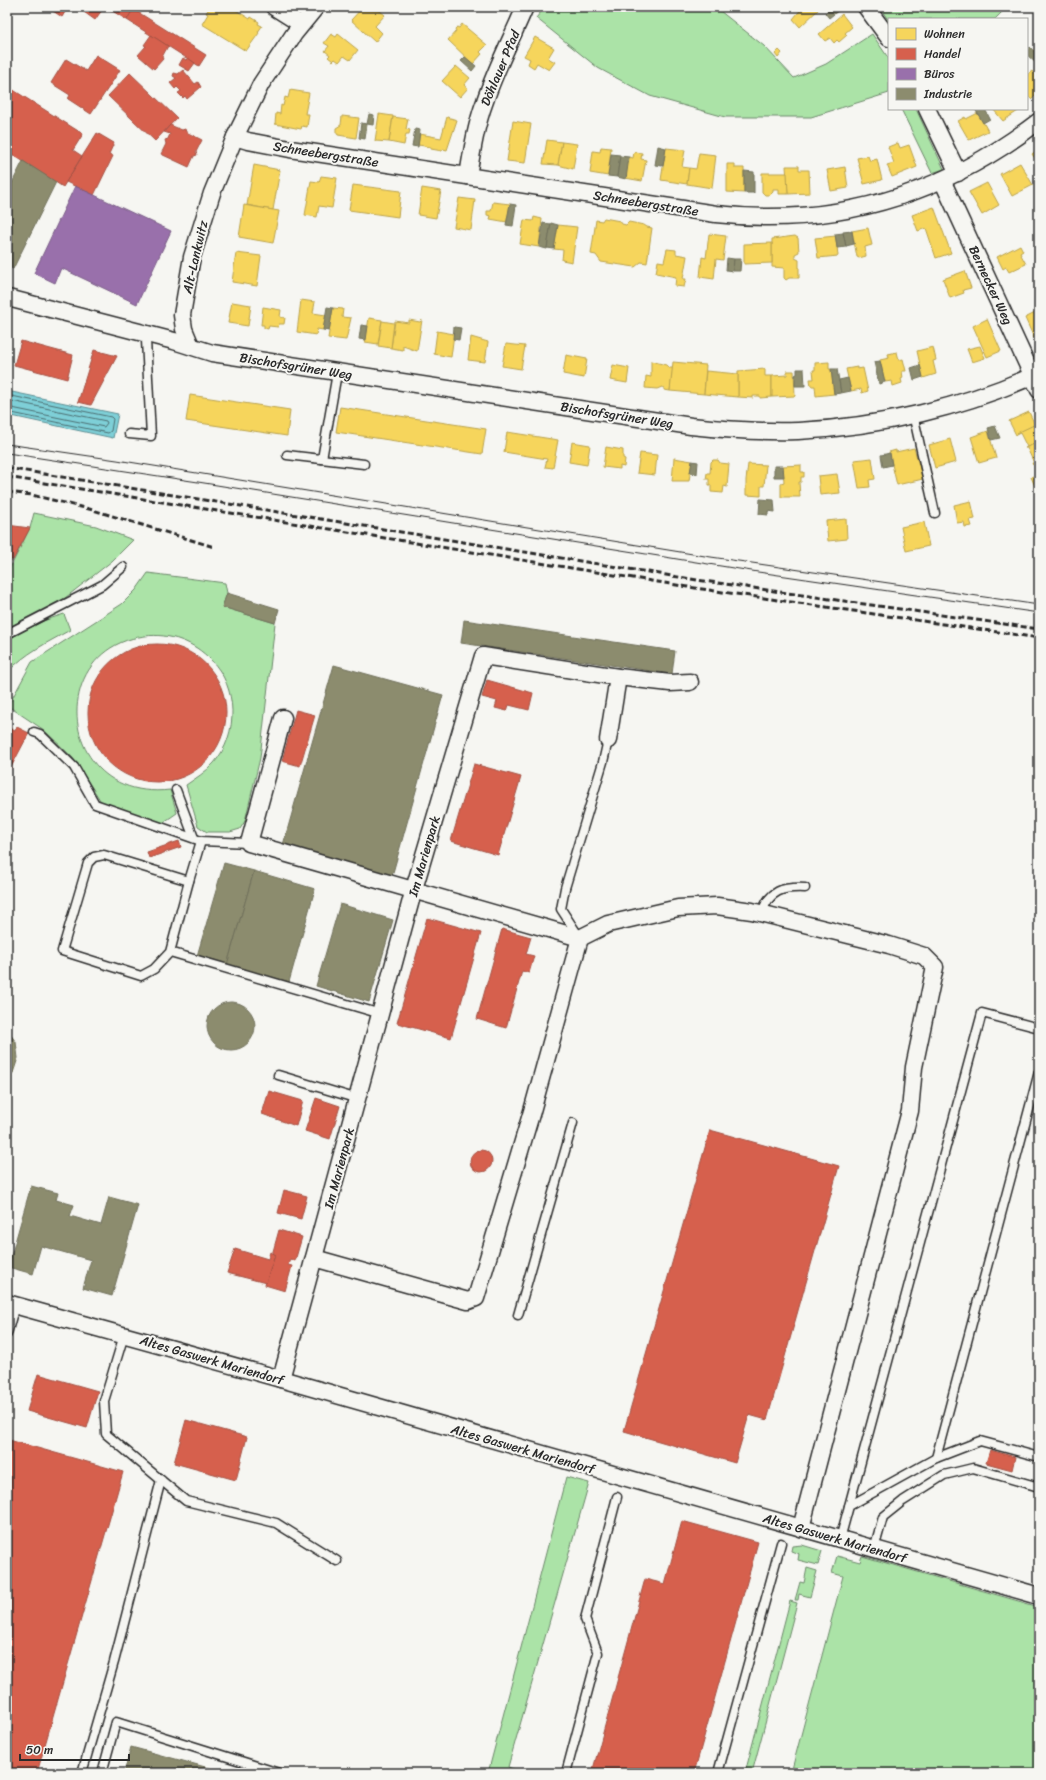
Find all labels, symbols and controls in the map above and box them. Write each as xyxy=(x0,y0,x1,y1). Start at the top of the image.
legend xyxy=(888,18,1028,110)
text: Wohnen xyxy=(924,23,965,45)
street label: Döhlauer Pfad xyxy=(474,25,527,110)
text: Handel xyxy=(924,43,961,65)
text: Büros xyxy=(924,63,955,85)
text: Industrie xyxy=(923,83,972,105)
street label: Schneebergstraße xyxy=(272,134,381,174)
street label: Schneebergstraße xyxy=(592,183,701,223)
street label: Alt-Lankwitz xyxy=(175,217,215,297)
street label: Bernecker Weg xyxy=(963,241,1020,329)
street label: Bischofsgrüner Weg xyxy=(238,346,354,386)
street label: Bischofsgrüner Weg xyxy=(559,395,675,435)
street label: Im Marienpark xyxy=(401,813,447,900)
street label: Im Marienpark xyxy=(317,1125,361,1212)
street label: Altes Gaswerk Mariendorf xyxy=(136,1328,288,1392)
street label: Altes Gaswerk Mariendorf xyxy=(447,1417,599,1481)
street label: Altes Gaswerk Mariendorf xyxy=(759,1506,911,1570)
scale bar xyxy=(20,1736,129,1762)
text: 50 m xyxy=(26,1739,53,1761)

